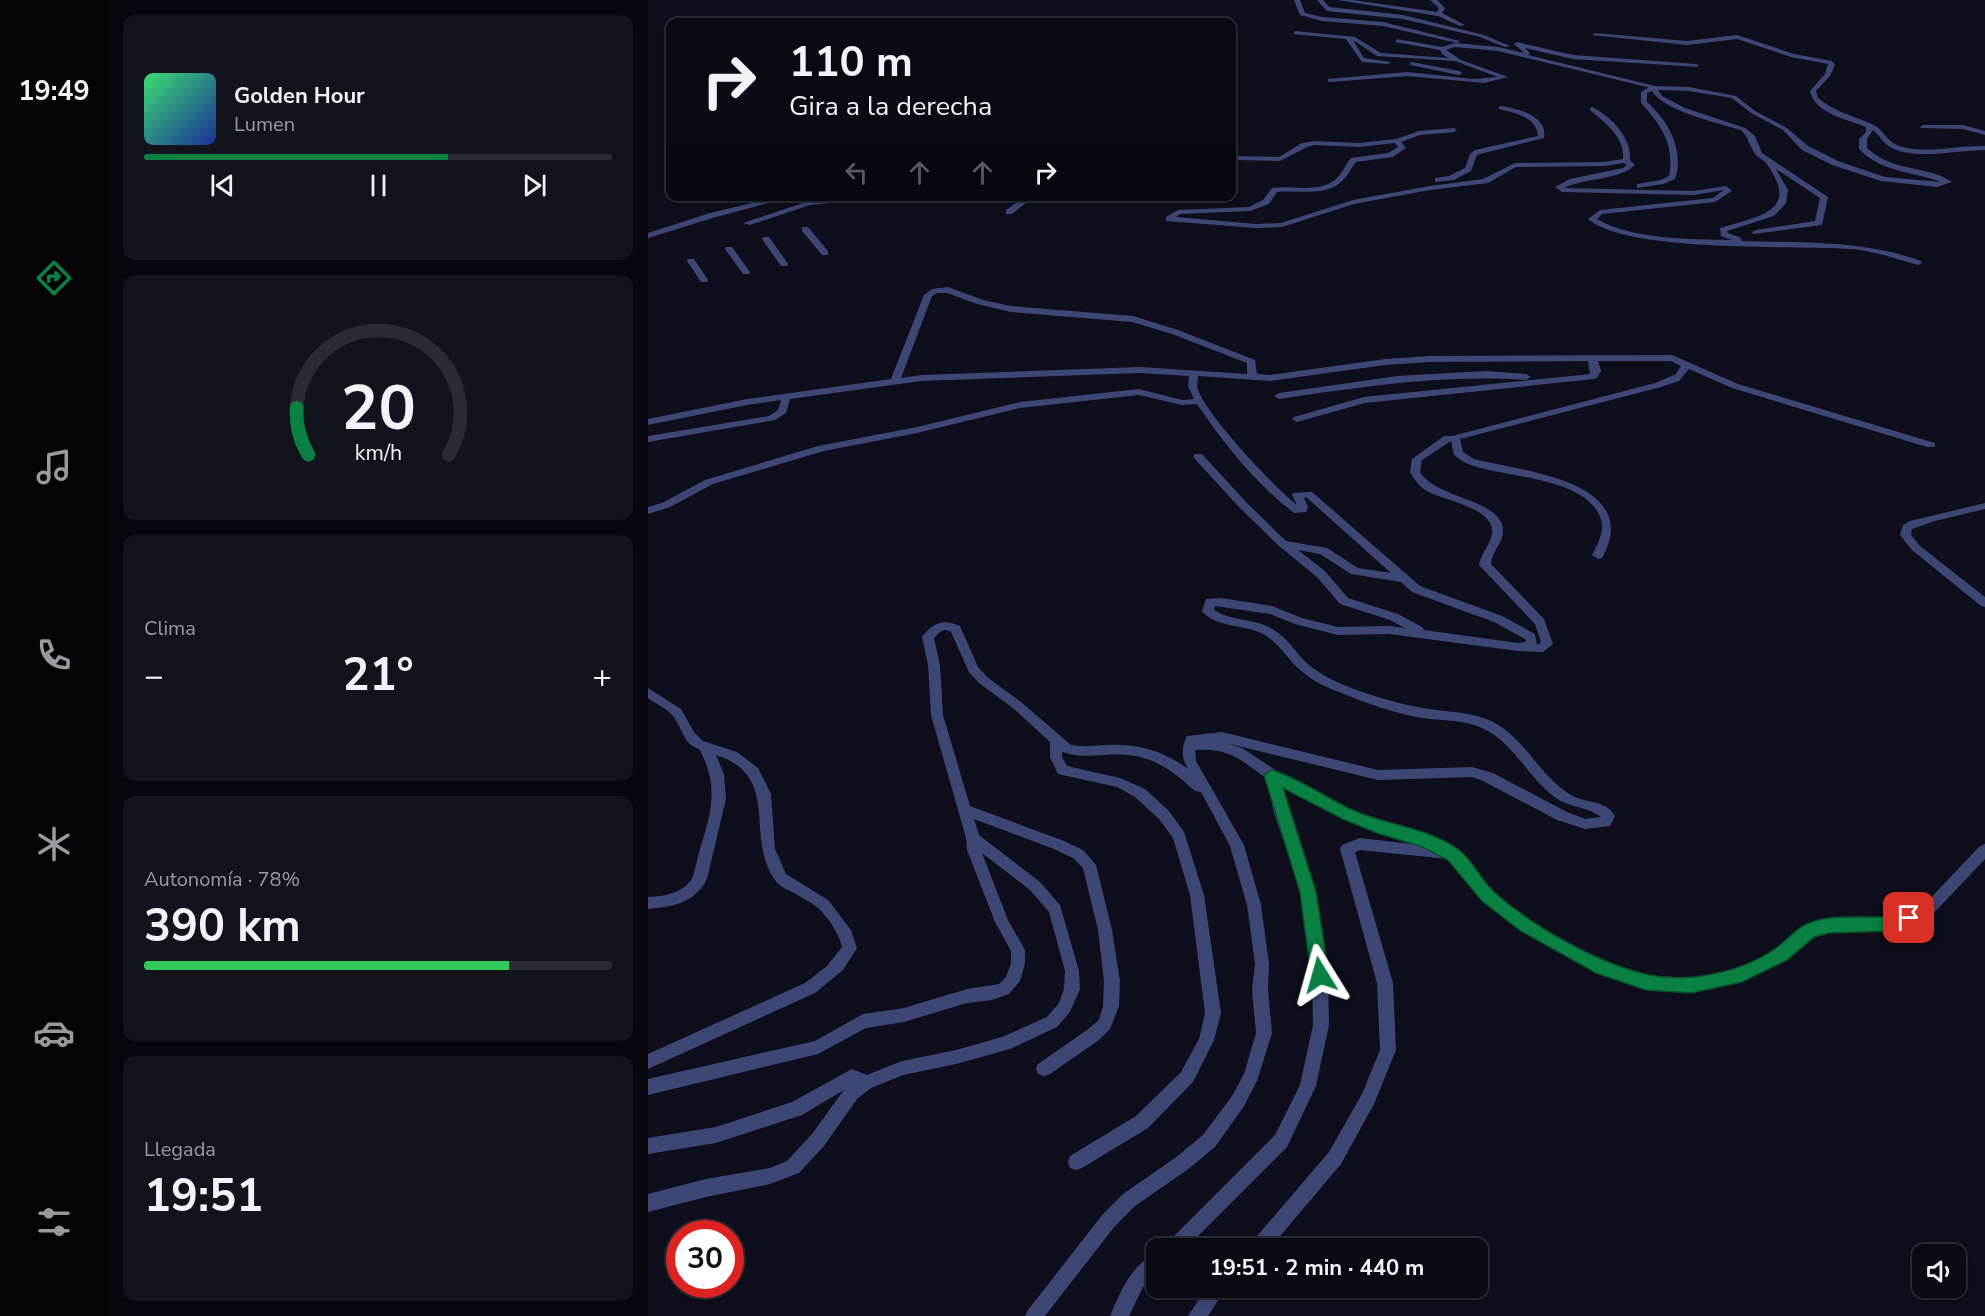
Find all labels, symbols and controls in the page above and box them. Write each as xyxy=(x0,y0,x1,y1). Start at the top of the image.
text: 110 m xyxy=(789,34,913,91)
icon: right xyxy=(690,42,768,120)
text: 19:49 xyxy=(18,73,90,110)
text: Golden Hour xyxy=(234,81,365,111)
text: Gira a la derecha xyxy=(789,88,992,125)
text: Lumen xyxy=(234,111,295,138)
icon: left xyxy=(840,156,873,189)
icon: ahead xyxy=(903,156,936,189)
icon: ahead xyxy=(966,156,999,189)
icon: right xyxy=(1029,156,1062,189)
icon: previous xyxy=(206,169,239,202)
icon: pause xyxy=(362,169,395,202)
icon: next xyxy=(518,169,551,202)
icon: directions xyxy=(33,257,75,299)
text: 20 xyxy=(341,366,415,451)
text: km/h xyxy=(354,438,402,468)
icon: music xyxy=(33,446,75,488)
text: Clima xyxy=(144,615,196,642)
icon: phone xyxy=(33,634,75,676)
text: 21° xyxy=(342,645,414,706)
text: − xyxy=(144,654,164,699)
text: + xyxy=(592,654,612,699)
icon: climate xyxy=(33,823,75,865)
text: Autonomía · 78% xyxy=(144,866,300,893)
pin xyxy=(1883,892,1934,943)
text: 390 km xyxy=(144,896,301,957)
icon: arrive xyxy=(1892,901,1925,934)
position arrow xyxy=(1288,943,1352,1007)
icon: car xyxy=(33,1012,75,1054)
text: Llegada xyxy=(144,1136,216,1163)
text: 19:51 xyxy=(144,1166,263,1227)
icon: filters xyxy=(33,1201,75,1243)
speed limit sign: 30 xyxy=(666,1220,744,1298)
map controls xyxy=(1912,1244,1966,1298)
button: sound xyxy=(1912,1244,1966,1298)
text: 19:51 · 2 min · 440 m xyxy=(1210,1253,1424,1283)

